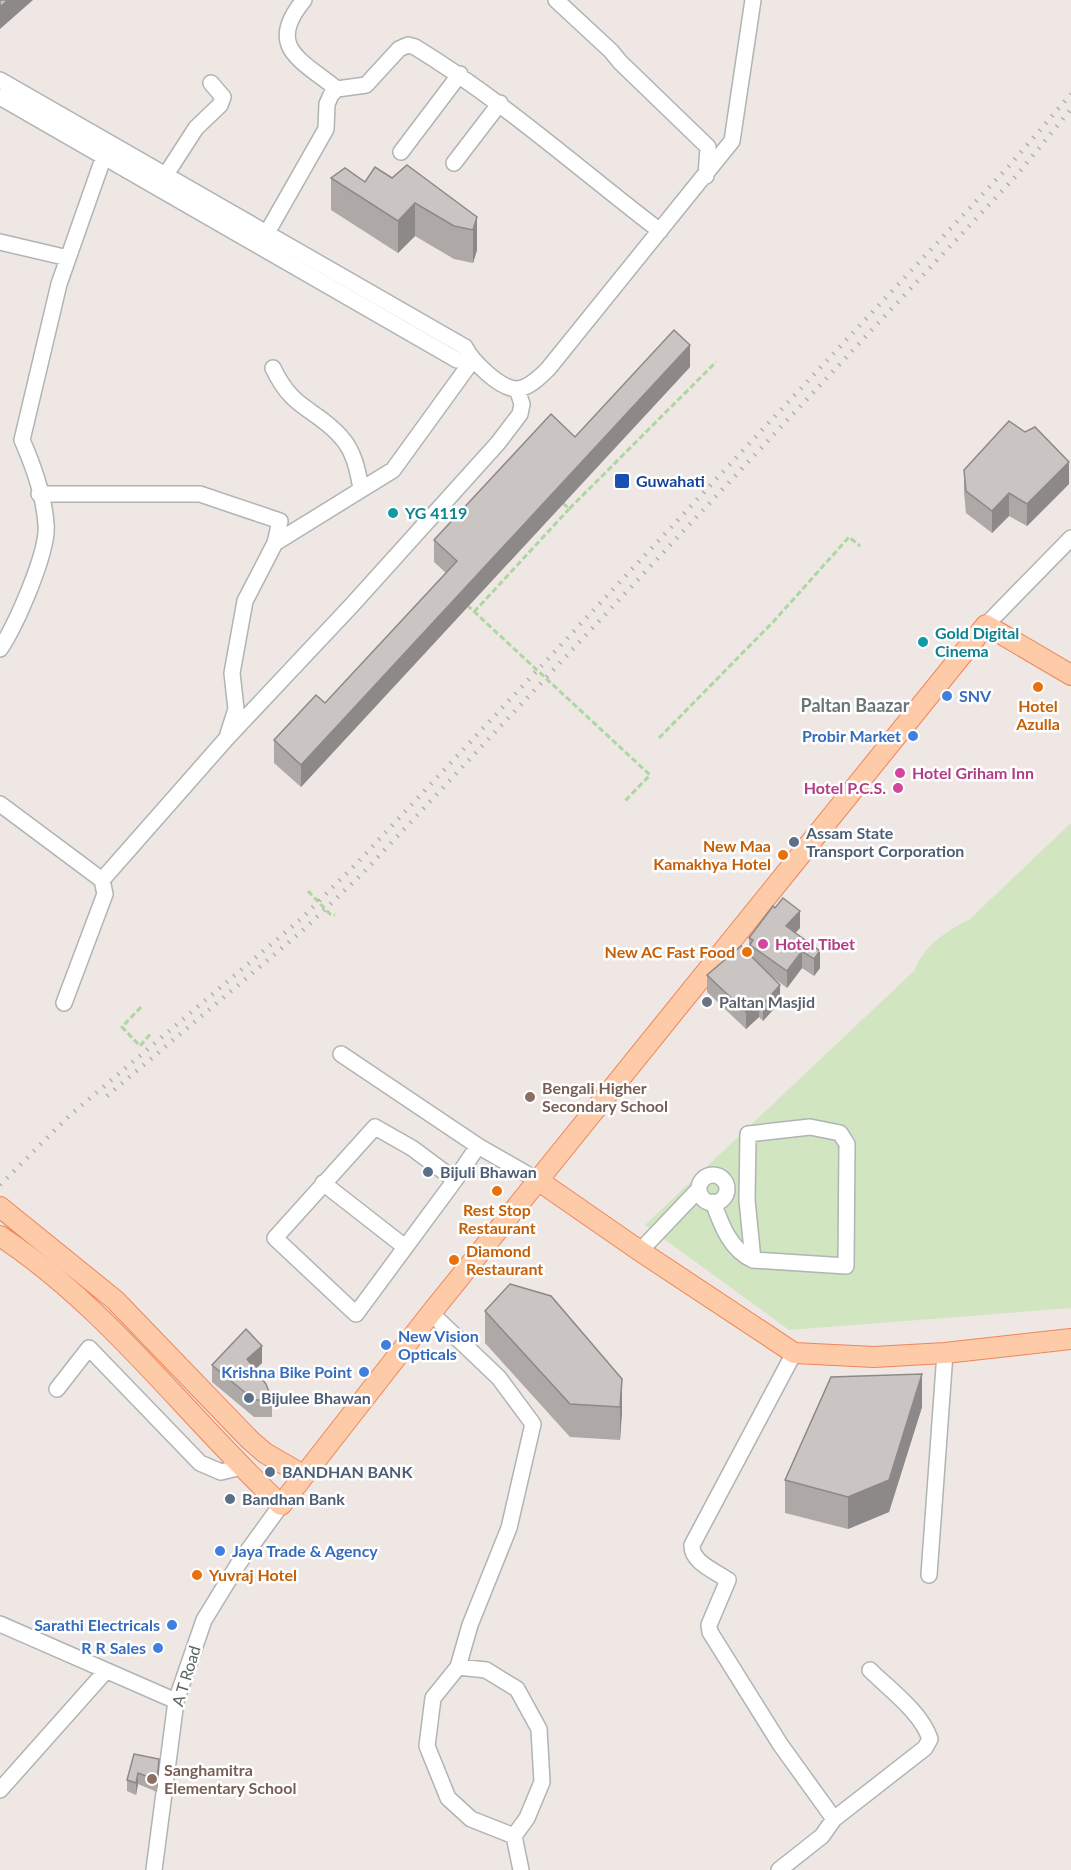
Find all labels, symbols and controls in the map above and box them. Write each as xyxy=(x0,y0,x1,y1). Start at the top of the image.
place label: Guwahati xyxy=(636,471,705,490)
marker: Guwahati xyxy=(613,472,631,490)
place label: YG 4119 xyxy=(404,503,467,522)
marker: YG 4119 xyxy=(386,506,400,520)
place label: Gold Digital Cinema xyxy=(935,623,1019,660)
marker: Gold Digital Cinema xyxy=(916,635,930,649)
marker: Hotel Azulla xyxy=(1031,680,1045,694)
place label: SNV xyxy=(959,686,992,705)
marker: SNV xyxy=(940,689,954,703)
district label: Paltan Baazar xyxy=(801,694,910,716)
place label: Hotel Azulla xyxy=(1015,696,1060,733)
place label: Probir Market xyxy=(802,726,901,745)
marker: Probir Market xyxy=(906,729,920,743)
place label: Hotel Griham Inn xyxy=(912,763,1034,782)
marker: Hotel Griham Inn xyxy=(893,766,907,780)
place label: Hotel P.C.S. xyxy=(804,778,886,797)
marker: Hotel P.C.S. xyxy=(891,781,905,795)
place label: Assam State Transport Corporation xyxy=(805,823,964,860)
marker: Assam State Transport Corporation xyxy=(787,835,801,849)
place label: New Maa Kamakhya Hotel xyxy=(653,836,771,873)
marker: New Maa Kamakhya Hotel xyxy=(776,848,790,862)
place label: Hotel Tibet xyxy=(775,934,855,953)
marker: Hotel Tibet xyxy=(756,937,770,951)
place label: New AC Fast Food xyxy=(605,942,735,961)
marker: New AC Fast Food xyxy=(740,945,754,959)
place label: Paltan Masjid xyxy=(719,992,815,1011)
marker: Paltan Masjid xyxy=(700,995,714,1009)
place label: Bengali Higher Secondary School xyxy=(542,1078,668,1115)
marker: Bengali Higher Secondary School xyxy=(523,1090,537,1104)
place label: Bijuli Bhawan xyxy=(440,1162,537,1181)
marker: Bijuli Bhawan xyxy=(421,1165,435,1179)
marker: Rest Stop Restaurant xyxy=(490,1184,504,1198)
place label: Rest Stop Restaurant xyxy=(458,1200,536,1237)
place label: Diamond Restaurant xyxy=(466,1241,543,1278)
marker: Diamond Restaurant xyxy=(447,1253,461,1267)
place label: New Vision Opticals xyxy=(398,1326,479,1363)
marker: New Vision Opticals xyxy=(379,1338,393,1352)
place label: Krishna Bike Point xyxy=(221,1362,352,1381)
marker: Krishna Bike Point xyxy=(357,1365,371,1379)
place label: Bijulee Bhawan xyxy=(261,1388,371,1407)
marker: Bijulee Bhawan xyxy=(242,1391,256,1405)
place label: BANDHAN BANK xyxy=(282,1462,413,1481)
marker: BANDHAN BANK xyxy=(263,1465,277,1479)
place label: Bandhan Bank xyxy=(242,1489,345,1508)
marker: Bandhan Bank xyxy=(223,1492,237,1506)
place label: Jaya Trade & Agency xyxy=(232,1541,378,1560)
marker: Jaya Trade & Agency xyxy=(213,1544,227,1558)
place label: Yuvraj Hotel xyxy=(208,1565,297,1584)
marker: Yuvraj Hotel xyxy=(190,1568,204,1582)
place label: Sarathi Electricals xyxy=(34,1615,160,1634)
marker: Sarathi Electricals xyxy=(165,1618,179,1632)
place label: R R Sales xyxy=(81,1638,146,1657)
marker: R R Sales xyxy=(151,1641,165,1655)
street label: A T Road xyxy=(167,1643,204,1709)
place label: Sanghamitra Elementary School xyxy=(164,1760,296,1797)
marker: Sanghamitra Elementary School xyxy=(145,1772,159,1786)

